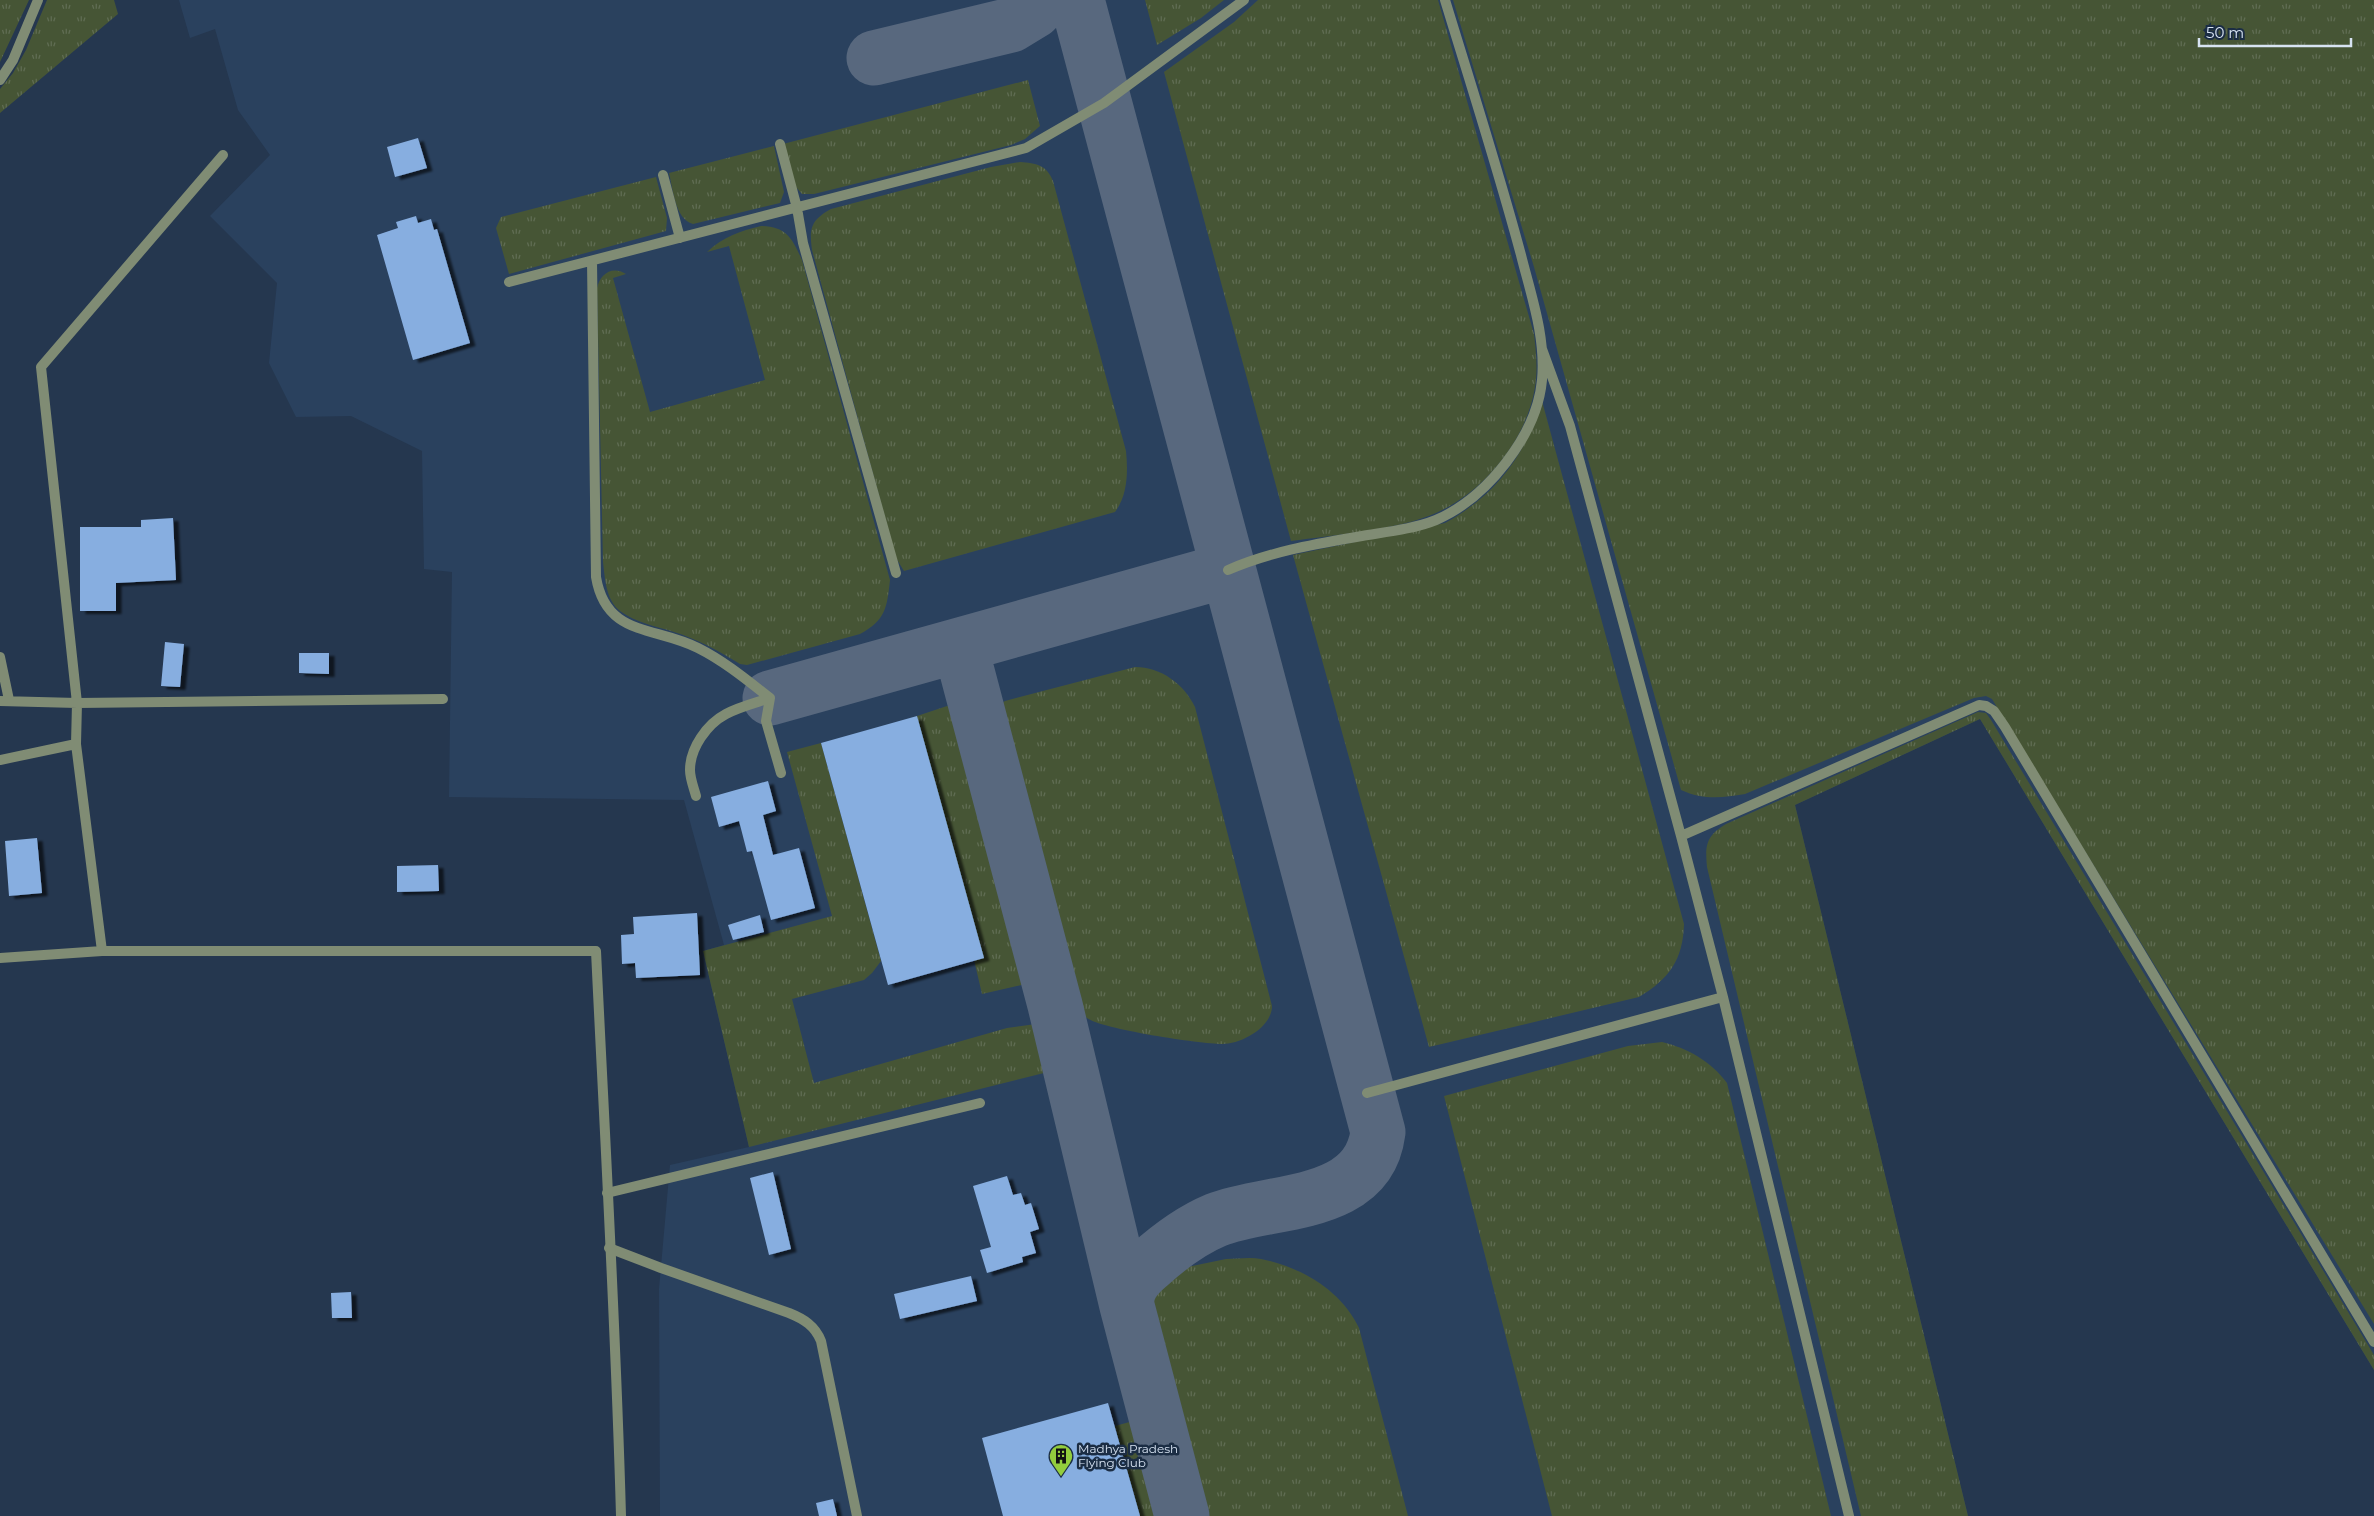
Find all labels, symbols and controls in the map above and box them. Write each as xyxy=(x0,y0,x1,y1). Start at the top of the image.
scale bar xyxy=(2199,15,2352,47)
text: 50 m xyxy=(2206,23,2244,42)
place label: Madhya Pradesh Flying Club xyxy=(1078,1441,1178,1470)
building icon: Madhya Pradesh Flying Club xyxy=(1048,1443,1074,1477)

